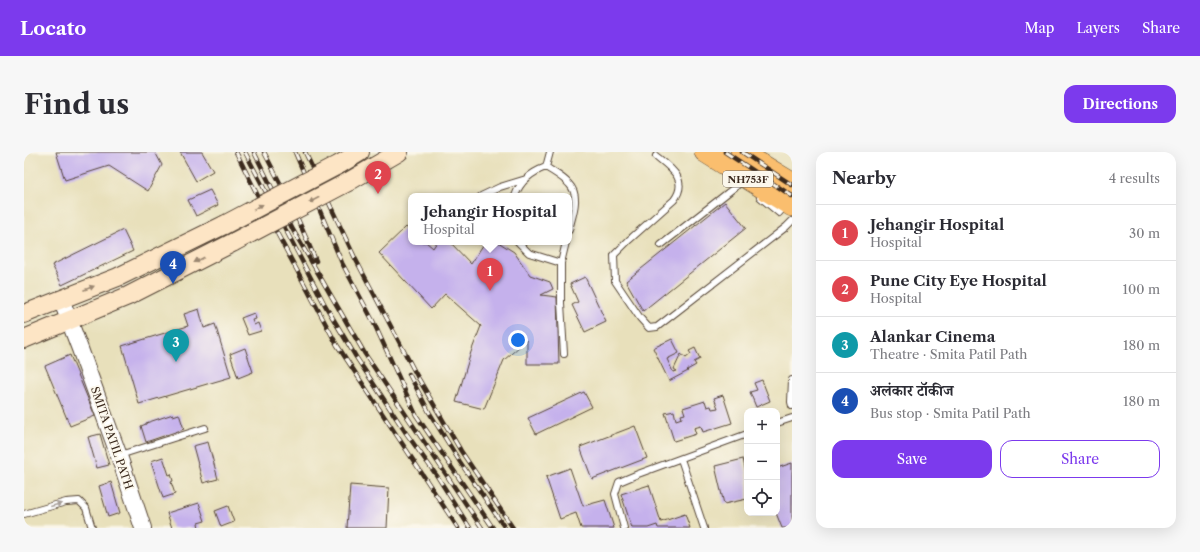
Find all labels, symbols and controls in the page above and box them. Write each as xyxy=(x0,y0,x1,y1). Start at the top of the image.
text: Locato xyxy=(20,17,86,40)
text: Map xyxy=(1024,19,1054,37)
text: Layers xyxy=(1076,19,1120,37)
text: Share xyxy=(1142,19,1180,37)
button: Directions xyxy=(1064,85,1176,123)
text: Find us xyxy=(24,87,129,121)
pin: 2 xyxy=(365,161,391,194)
text: Nearby xyxy=(832,168,896,188)
text: 4 results xyxy=(1109,170,1160,186)
road number: NH753F xyxy=(723,171,773,187)
popup xyxy=(408,193,572,245)
one-way arrow xyxy=(308,197,320,203)
text: Jehangir Hospital xyxy=(423,202,557,221)
one-way arrow xyxy=(252,204,264,210)
text: Jehangir Hospital xyxy=(870,215,1004,234)
text: Hospital xyxy=(423,221,475,237)
text: 1 xyxy=(842,225,848,241)
text: 30 m xyxy=(1129,225,1160,241)
text: Hospital xyxy=(870,234,922,250)
pin: 4 xyxy=(160,251,186,284)
one-way arrow xyxy=(193,257,205,263)
pin: 1 xyxy=(477,258,503,291)
text: Pune City Eye Hospital xyxy=(870,271,1047,290)
text: 2 xyxy=(841,281,849,297)
text: 100 m xyxy=(1122,281,1160,297)
one-way arrow xyxy=(83,285,95,291)
text: Hospital xyxy=(870,290,922,306)
text: Alankar Cinema xyxy=(870,327,995,346)
pin: 3 xyxy=(163,329,189,362)
your location xyxy=(508,330,528,350)
text: 3 xyxy=(841,337,849,353)
text: 180 m xyxy=(1123,337,1160,353)
text: Theatre · Smita Patil Path xyxy=(870,346,1028,362)
text: अलंकार टॉकीज xyxy=(870,381,953,400)
street label: SMITA PATIL PATH xyxy=(88,385,136,491)
text: 4 xyxy=(841,393,849,409)
text: 180 m xyxy=(1123,393,1160,409)
text: Bus stop · Smita Patil Path xyxy=(870,405,1031,421)
map controls xyxy=(744,408,780,516)
button: + xyxy=(744,408,780,444)
button: Save xyxy=(832,440,992,478)
button: Share xyxy=(1000,440,1160,478)
button: − xyxy=(744,444,780,480)
button: locate xyxy=(744,480,780,516)
one-way arrow xyxy=(50,502,62,508)

